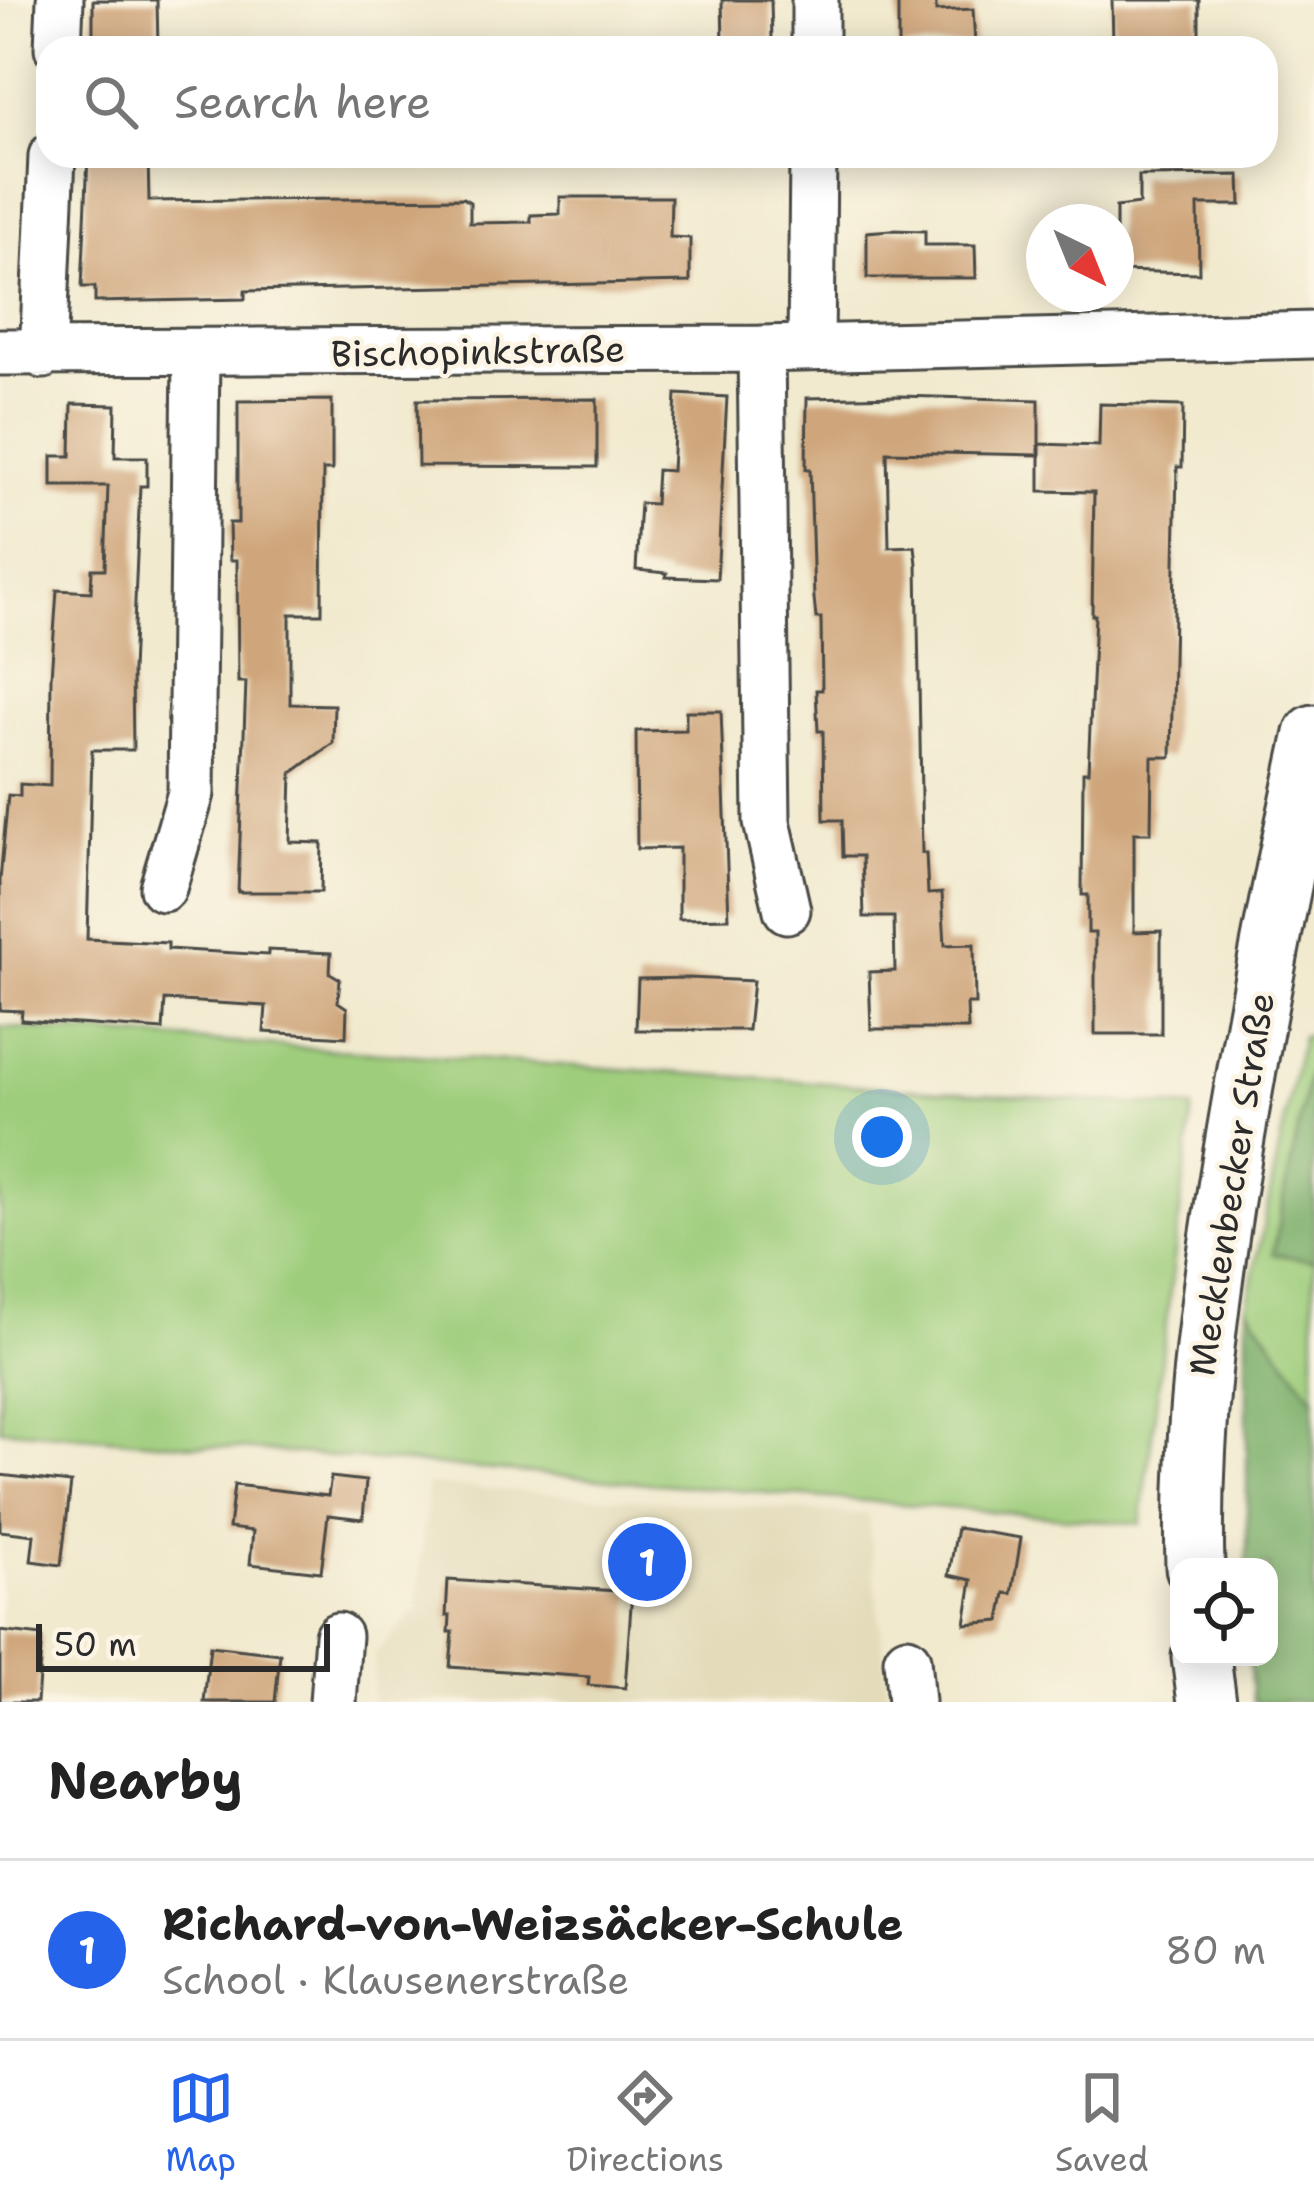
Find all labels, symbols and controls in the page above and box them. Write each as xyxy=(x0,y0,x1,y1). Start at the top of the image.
search box xyxy=(36,36,1278,168)
icon: search xyxy=(78,69,144,135)
text: Search here xyxy=(174,72,431,132)
north arrow xyxy=(1026,204,1134,312)
street label: Bischopinkstraße xyxy=(330,324,626,379)
street label: Mecklenbecker Straße xyxy=(1177,989,1286,1379)
your location xyxy=(852,1107,912,1167)
pin: 1 xyxy=(608,1517,686,1607)
map controls xyxy=(1170,1558,1278,1666)
button: locate xyxy=(1170,1558,1278,1666)
scale bar xyxy=(36,1618,330,1671)
text: 50 m xyxy=(54,1622,137,1667)
text: Nearby xyxy=(48,1746,243,1814)
text: Richard-von-Weizsäcker-Schule xyxy=(162,1894,904,1954)
text: 1 xyxy=(78,1924,96,1976)
text: 80 m xyxy=(1165,1924,1266,1976)
text: School · Klausenerstraße xyxy=(162,1954,629,2006)
tab: Map xyxy=(165,2065,236,2182)
tab: Directions xyxy=(567,2065,724,2182)
tab: Saved xyxy=(1055,2065,1149,2182)

